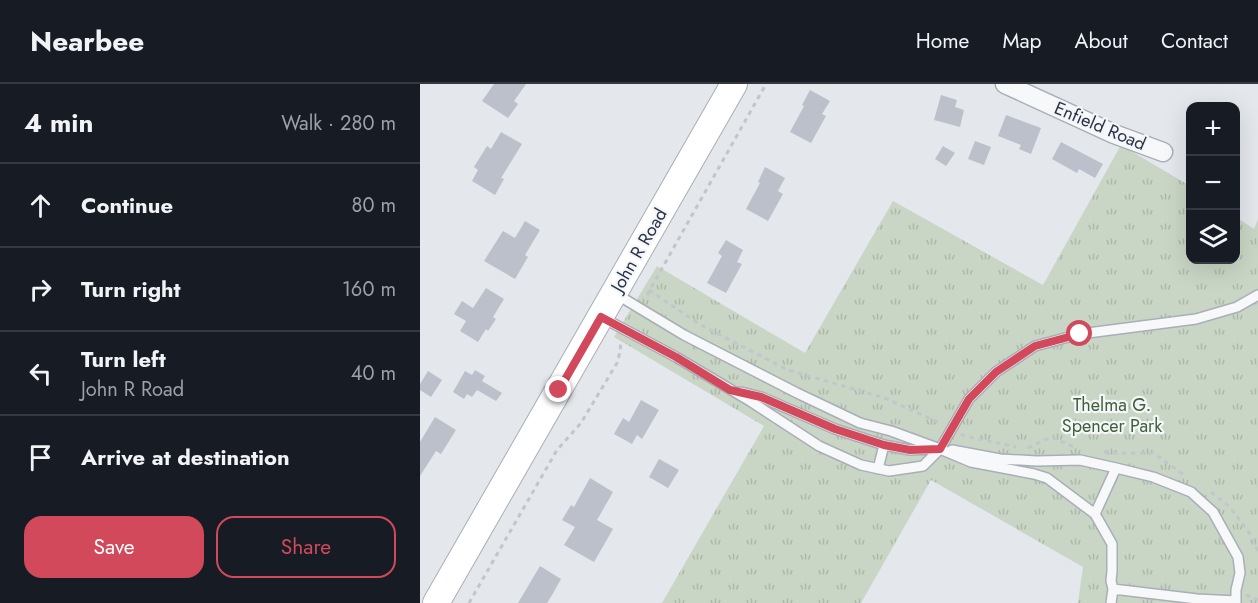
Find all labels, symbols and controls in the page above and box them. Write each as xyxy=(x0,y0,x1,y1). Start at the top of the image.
text: Nearbee xyxy=(30,21,144,62)
text: Home xyxy=(916,26,969,56)
text: Map xyxy=(1002,26,1042,56)
text: About xyxy=(1075,26,1128,56)
text: Contact xyxy=(1161,26,1228,56)
street label: Enfield Road xyxy=(1050,95,1150,157)
map controls xyxy=(1186,102,1240,264)
button: + xyxy=(1186,102,1240,156)
text: 4 min xyxy=(24,104,93,142)
text: Walk · 280 m xyxy=(281,109,396,138)
button: − xyxy=(1186,156,1240,210)
icon: ahead xyxy=(24,189,57,222)
text: Continue xyxy=(81,189,173,221)
text: 80 m xyxy=(351,191,396,220)
street label: John R Road xyxy=(604,203,673,298)
button: layers xyxy=(1186,210,1240,264)
icon: right xyxy=(24,273,57,306)
text: Turn right xyxy=(81,273,181,305)
text: 160 m xyxy=(342,275,396,304)
route start xyxy=(1066,320,1092,346)
text: Turn left xyxy=(81,343,166,375)
icon: left xyxy=(24,357,57,390)
text: 40 m xyxy=(351,359,396,388)
text: John R Road xyxy=(81,375,184,404)
route end xyxy=(545,376,571,402)
park label: Thelma G. Spencer Park xyxy=(1062,392,1162,439)
icon: arrive xyxy=(24,441,57,474)
text: Arrive at destination xyxy=(81,441,290,473)
button: Save xyxy=(24,516,204,578)
button: Share xyxy=(216,516,396,578)

